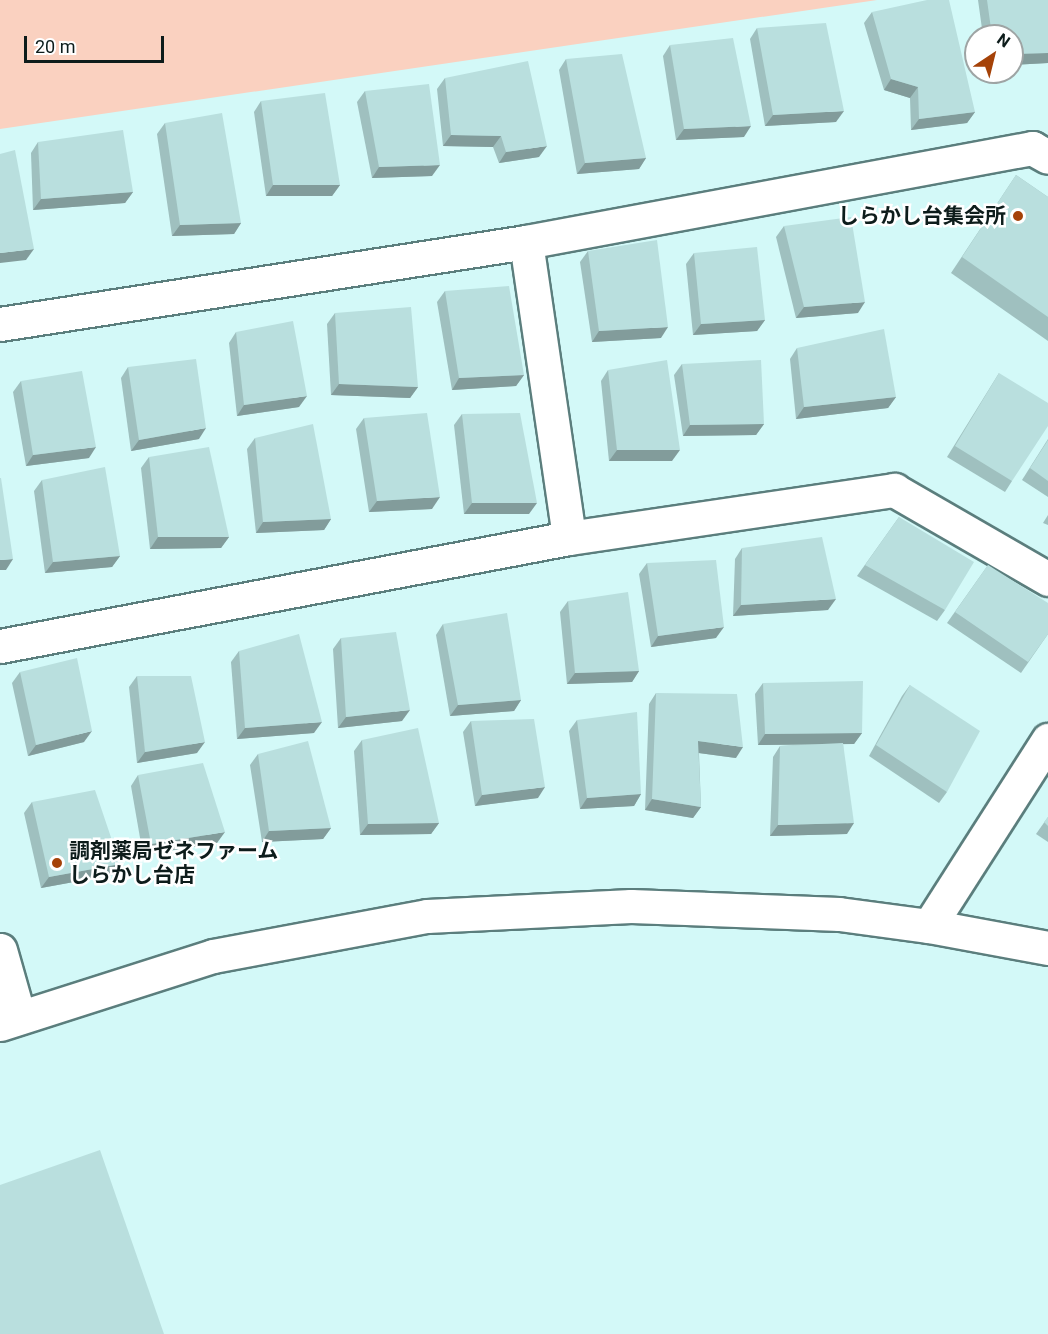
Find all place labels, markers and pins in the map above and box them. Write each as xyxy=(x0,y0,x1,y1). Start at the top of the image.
place label: しらかし台集会所 xyxy=(838,203,1006,229)
marker: しらかし台集会所 xyxy=(1011,209,1025,223)
place label: 調剤薬局ゼネファーム しらかし台店 xyxy=(69,838,279,888)
marker: 調剤薬局ゼネファーム しらかし台店 xyxy=(50,856,64,870)

